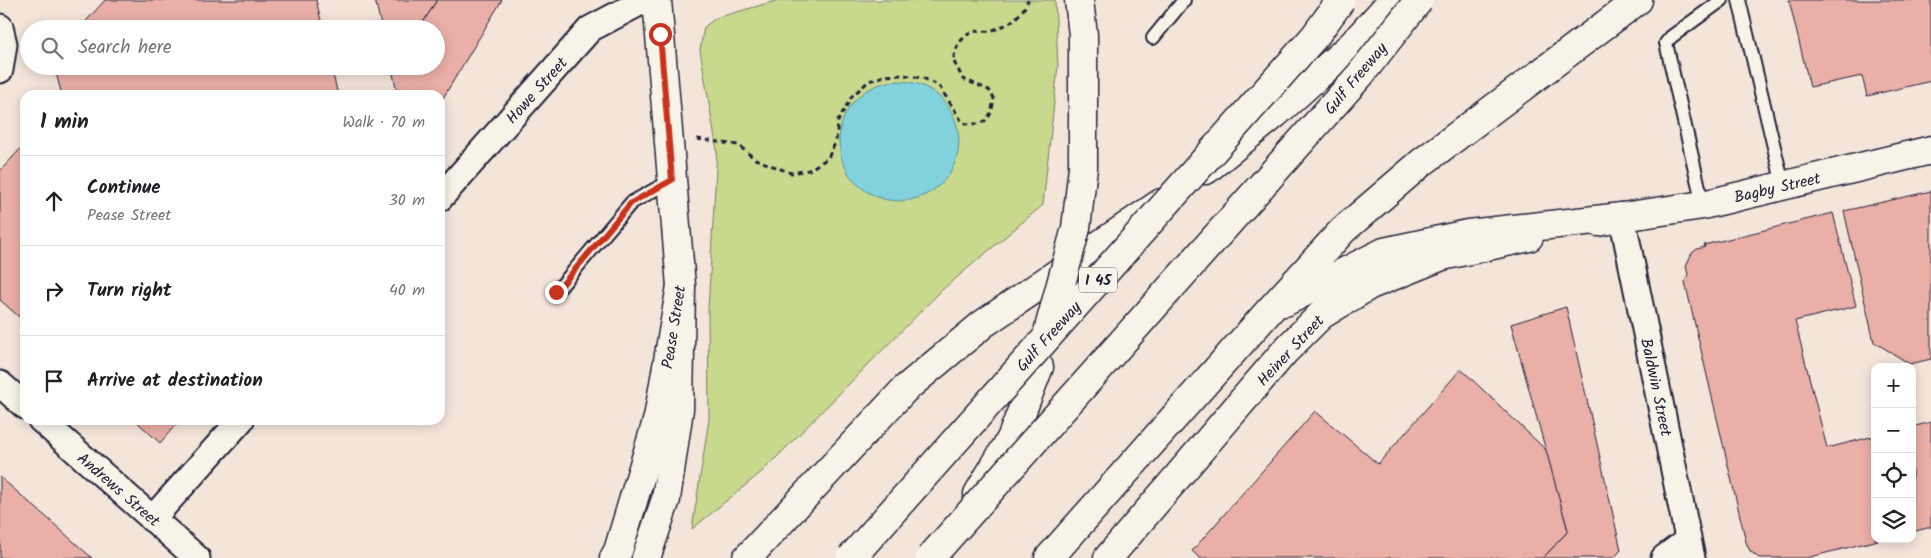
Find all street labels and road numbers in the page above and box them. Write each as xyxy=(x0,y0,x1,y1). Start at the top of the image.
street label: Gulf Freeway xyxy=(1318,37,1394,121)
street label: Howe Street xyxy=(500,51,575,130)
street label: Bagby Street xyxy=(1732,166,1824,211)
road number: I 45 xyxy=(1079,268,1117,292)
street label: Pease Street xyxy=(656,283,694,371)
street label: Gulf Freeway xyxy=(1010,296,1088,378)
street label: Heiner Street xyxy=(1251,309,1331,392)
street label: Baldwin Street xyxy=(1633,336,1678,439)
street label: Andrews Street xyxy=(71,447,166,534)

